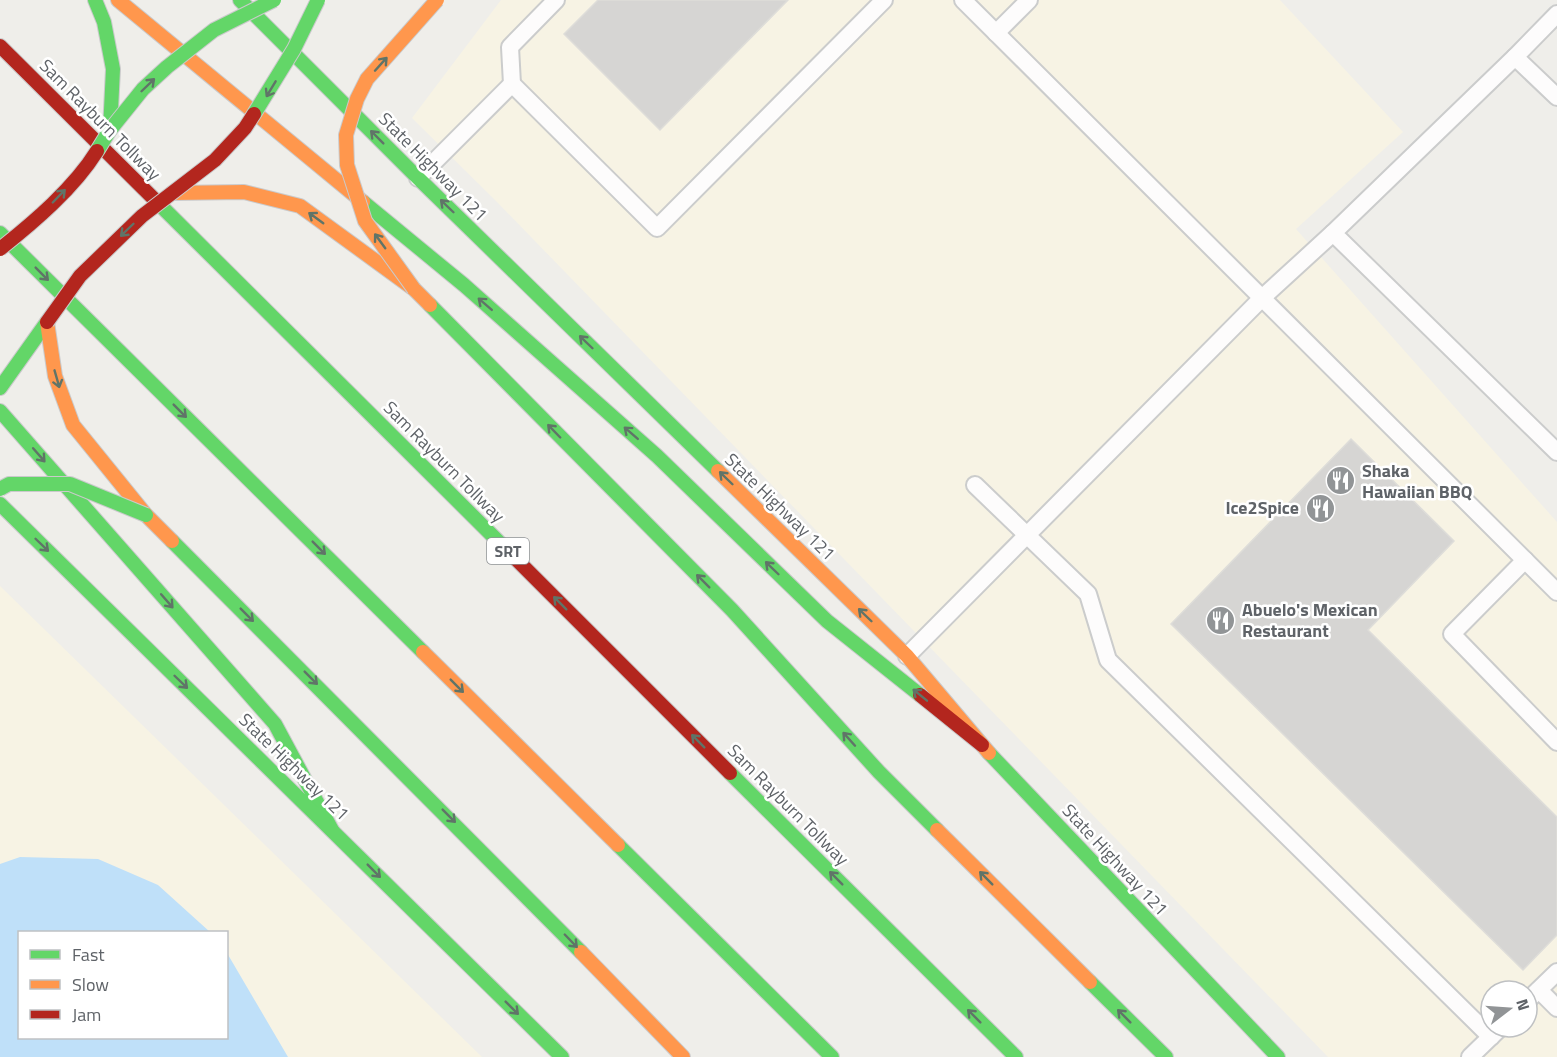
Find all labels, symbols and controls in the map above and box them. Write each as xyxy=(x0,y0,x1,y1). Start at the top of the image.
street label: Sam Rayburn Tollway xyxy=(33,53,167,187)
one-way arrow xyxy=(374,56,388,71)
one-way arrow xyxy=(140,78,155,93)
one-way arrow xyxy=(264,80,276,97)
street label: State Highway 121 xyxy=(373,106,494,227)
one-way arrow xyxy=(370,129,384,144)
one-way arrow xyxy=(51,188,66,203)
one-way arrow xyxy=(439,198,454,213)
one-way arrow xyxy=(308,212,324,224)
one-way arrow xyxy=(120,223,135,238)
one-way arrow xyxy=(374,234,386,250)
one-way arrow xyxy=(34,267,49,281)
one-way arrow xyxy=(478,297,493,311)
one-way arrow xyxy=(579,335,594,349)
one-way arrow xyxy=(52,369,63,388)
street label: Sam Rayburn Tollway xyxy=(377,395,511,529)
one-way arrow xyxy=(173,404,188,419)
one-way arrow xyxy=(547,424,562,439)
one-way arrow xyxy=(624,426,639,440)
one-way arrow xyxy=(32,447,46,462)
street label: State Highway 121 xyxy=(719,447,842,567)
place label: Shaka Hawaiian BBQ xyxy=(1362,457,1472,505)
restaurant icon: Shaka Hawaiian BBQ xyxy=(1325,465,1357,497)
one-way arrow xyxy=(718,471,733,486)
restaurant icon: Ice2Spice xyxy=(1304,492,1336,524)
place label: Ice2Spice xyxy=(1225,494,1299,521)
one-way arrow xyxy=(34,538,49,553)
road number: SRT xyxy=(487,538,529,564)
one-way arrow xyxy=(311,541,326,556)
one-way arrow xyxy=(765,560,780,575)
one-way arrow xyxy=(695,573,710,588)
one-way arrow xyxy=(160,593,174,608)
one-way arrow xyxy=(552,596,567,610)
place label: Abuelo's Mexican Restaurant xyxy=(1242,596,1378,644)
restaurant icon: Abuelo's Mexican Restaurant xyxy=(1205,604,1237,636)
one-way arrow xyxy=(858,607,873,622)
one-way arrow xyxy=(240,608,255,623)
one-way arrow xyxy=(303,671,318,686)
one-way arrow xyxy=(174,674,189,689)
one-way arrow xyxy=(450,678,465,693)
one-way arrow xyxy=(912,689,928,702)
street label: State Highway 121 xyxy=(233,707,356,827)
one-way arrow xyxy=(842,732,856,747)
one-way arrow xyxy=(690,733,705,748)
street label: Sam Rayburn Tollway xyxy=(721,738,855,872)
street label: State Highway 121 xyxy=(1056,798,1175,922)
one-way arrow xyxy=(441,809,456,824)
one-way arrow xyxy=(366,864,381,878)
one-way arrow xyxy=(828,871,843,886)
one-way arrow xyxy=(978,871,993,886)
legend xyxy=(18,931,228,1039)
one-way arrow xyxy=(564,933,578,948)
text: Fast xyxy=(72,941,105,968)
text: Slow xyxy=(72,971,109,998)
north arrow xyxy=(1479,979,1539,1039)
text: N xyxy=(1510,996,1536,1013)
text: Jam xyxy=(72,1001,101,1028)
one-way arrow xyxy=(505,1001,520,1016)
one-way arrow xyxy=(967,1008,982,1023)
one-way arrow xyxy=(1117,1008,1132,1023)

